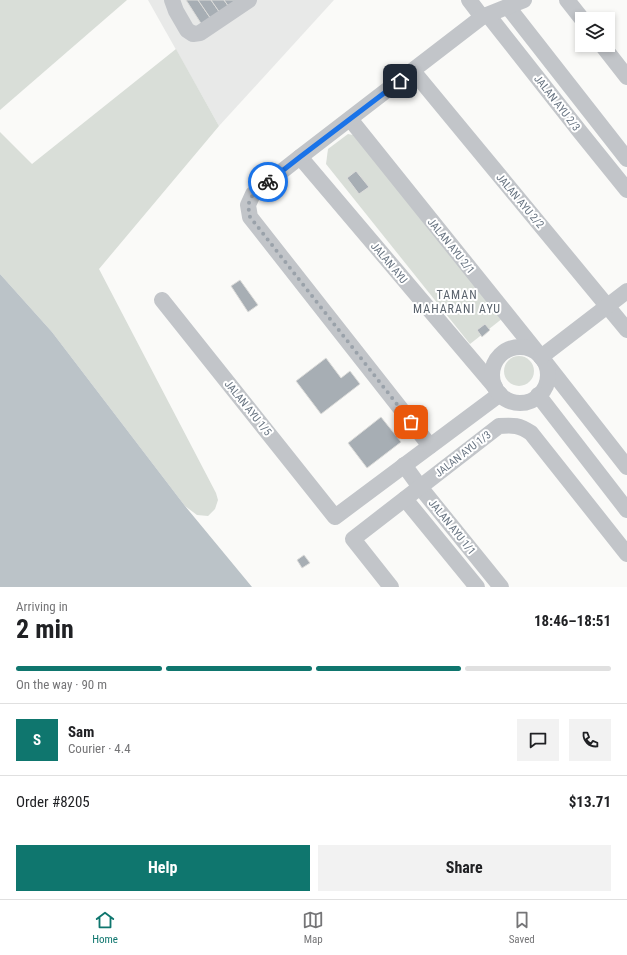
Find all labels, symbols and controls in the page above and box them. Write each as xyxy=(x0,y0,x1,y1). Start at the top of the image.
map controls xyxy=(575,12,615,52)
button: layers xyxy=(575,12,615,52)
pin xyxy=(383,64,417,98)
icon: home xyxy=(389,70,411,92)
street label: JALAN AYU 2/3 xyxy=(531,72,583,134)
courier xyxy=(248,162,288,202)
icon: bike xyxy=(257,171,279,193)
street label: JALAN AYU 2/2 xyxy=(493,171,547,231)
street label: JALAN AYU 2/1 xyxy=(425,216,477,276)
street label: JALAN AYU xyxy=(368,240,410,286)
district label: TAMAN MAHARANI AYU xyxy=(413,288,501,316)
street label: JALAN AYU 1/5 xyxy=(222,378,274,438)
pin xyxy=(394,405,428,439)
icon: bag xyxy=(400,411,422,433)
street label: JALAN AYU 1/3 xyxy=(432,428,494,480)
street label: JALAN AYU 1/1 xyxy=(426,497,478,557)
text: Arriving in xyxy=(16,599,68,614)
text: 18:46–18:51 xyxy=(534,612,611,630)
text: 2 min xyxy=(16,614,74,644)
text: On the way · 90 m xyxy=(16,677,107,692)
button: chat xyxy=(517,719,559,761)
button: phone xyxy=(569,719,611,761)
text: Sam xyxy=(68,723,94,741)
text: S xyxy=(33,731,41,749)
text: Courier · 4.4 xyxy=(68,741,131,756)
text: Order #8205 xyxy=(16,793,90,811)
text: $13.71 xyxy=(569,793,611,811)
button: Help xyxy=(16,845,310,891)
button: Share xyxy=(318,845,611,891)
tab: Home xyxy=(92,909,118,946)
tab: Map xyxy=(302,909,324,946)
tab: Saved xyxy=(509,909,535,946)

